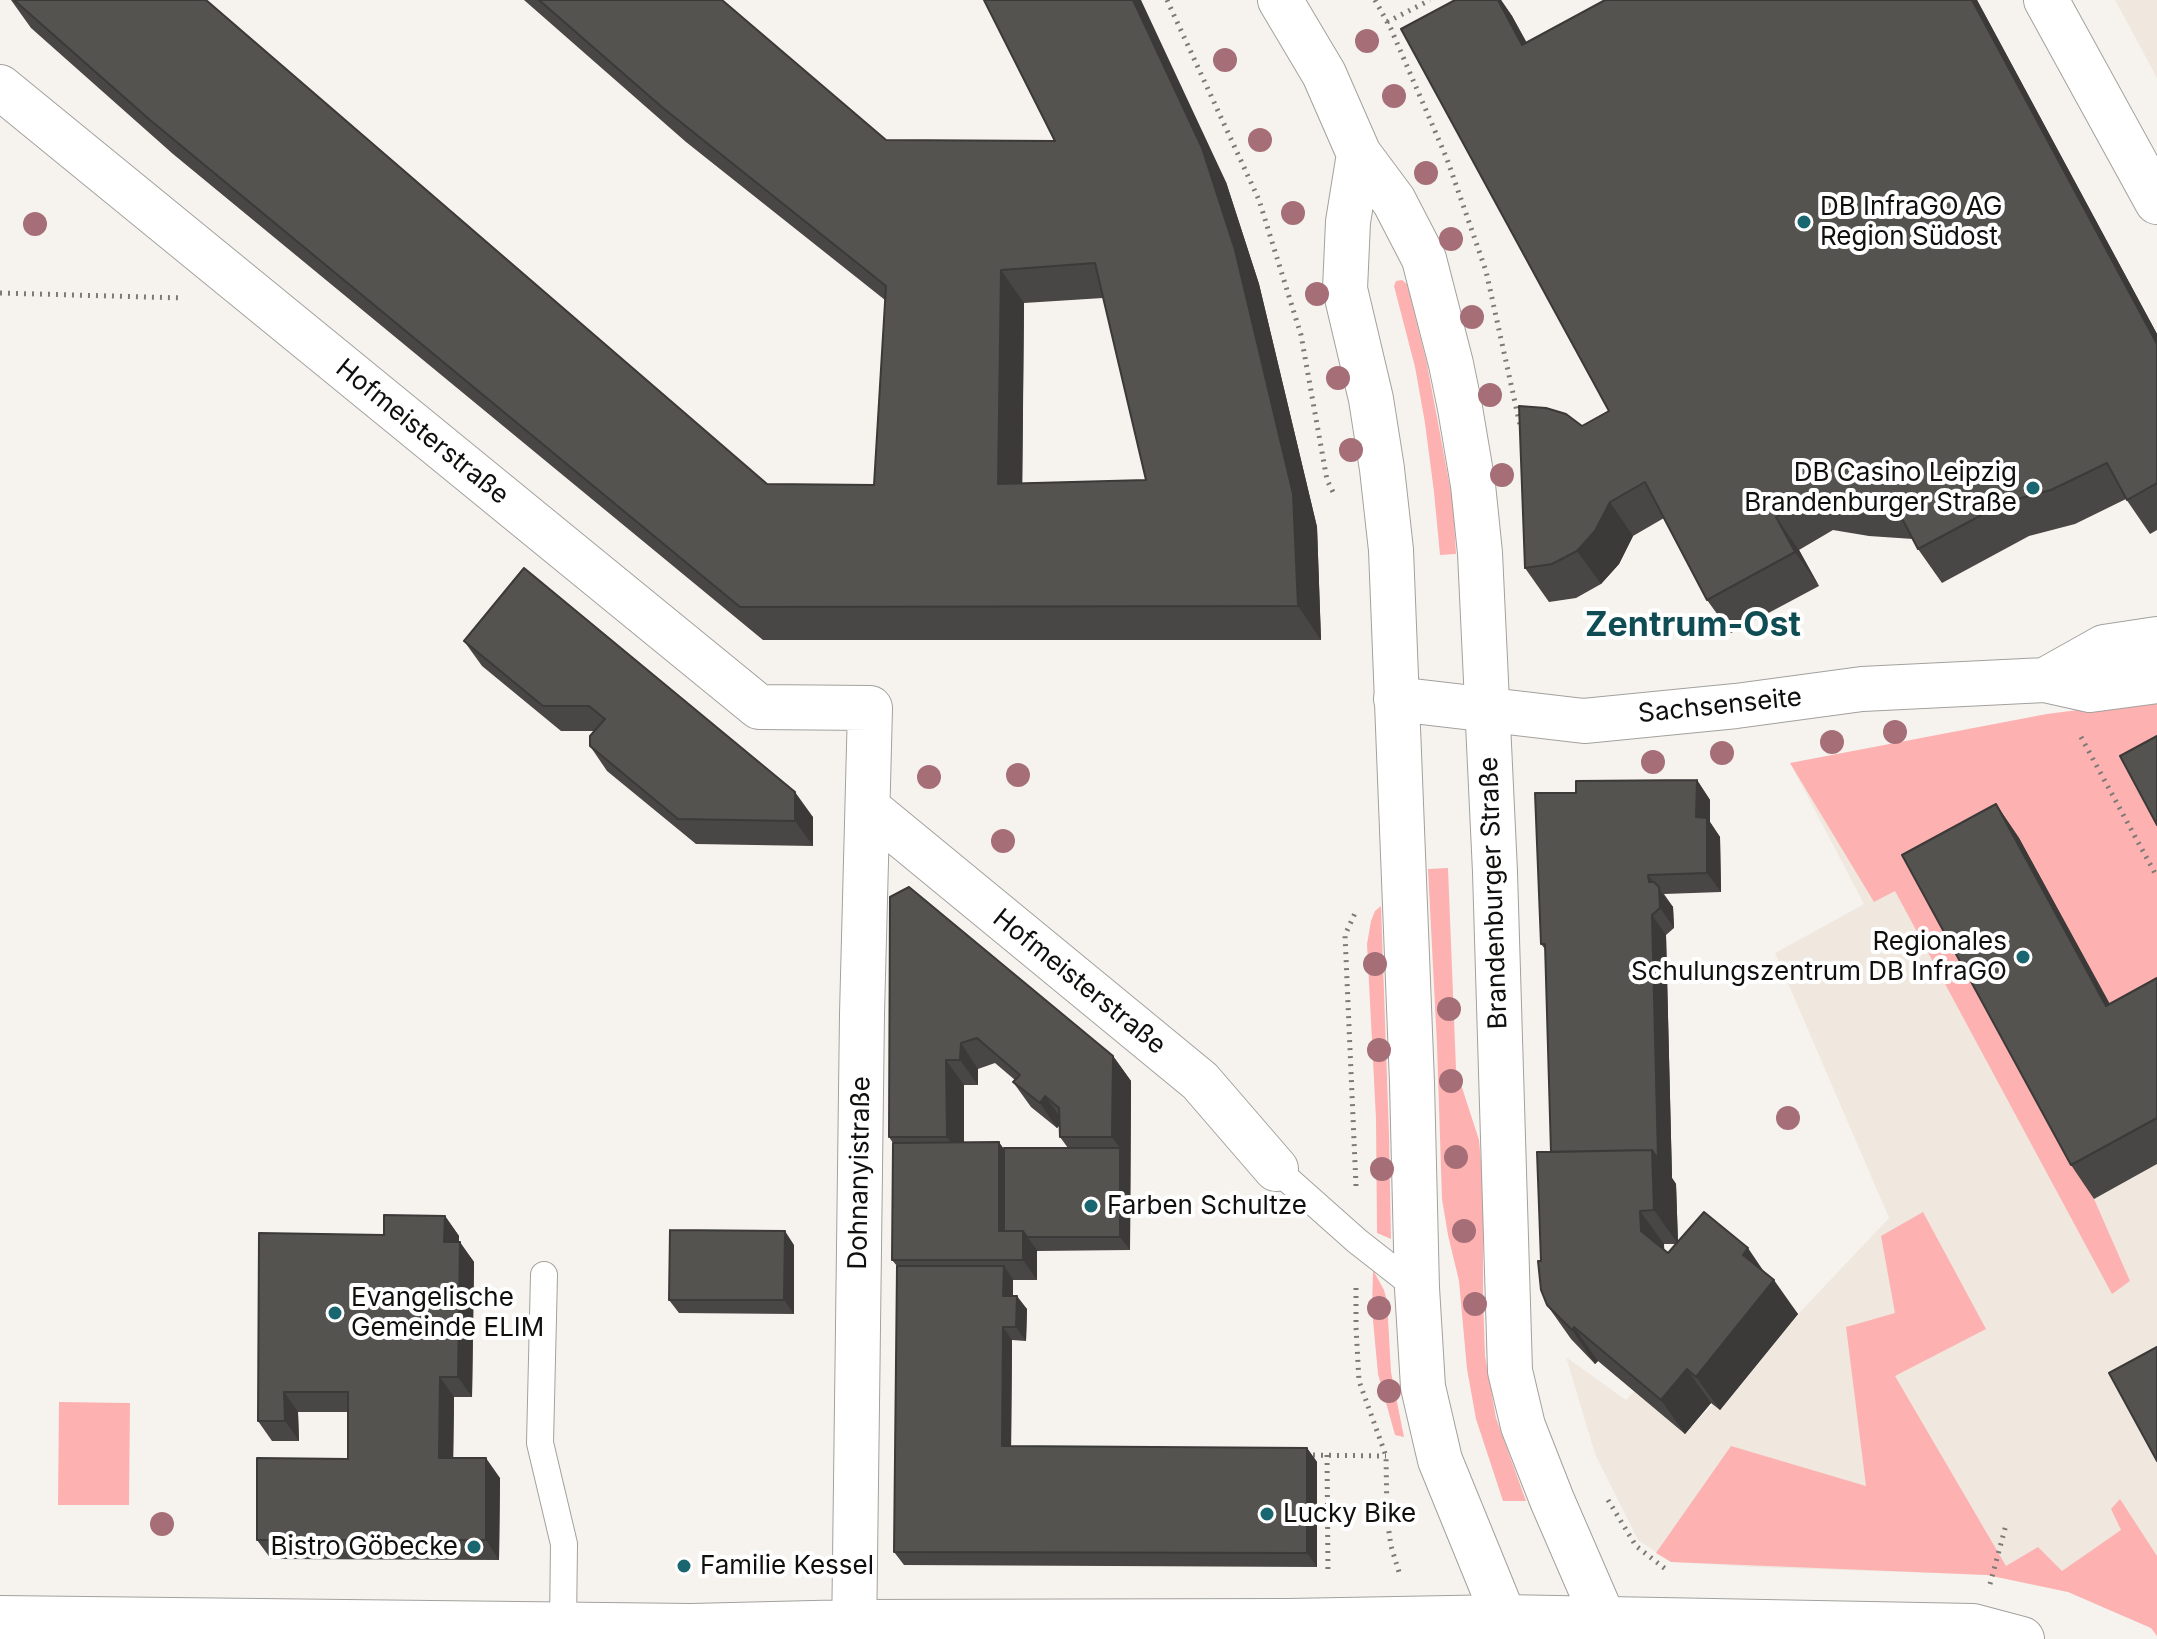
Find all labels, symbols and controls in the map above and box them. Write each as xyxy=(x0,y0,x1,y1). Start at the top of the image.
place label: DB InfraGO AG Region Südost xyxy=(1820,191,2002,252)
marker: DB InfraGO AG Region Südost xyxy=(1795,213,1813,231)
street label: Hofmeisterstraße xyxy=(329,353,515,511)
place label: DB Casino Leipzig Brandenburger Straße xyxy=(1744,457,2017,518)
marker: DB Casino Leipzig Brandenburger Straße xyxy=(2024,479,2042,497)
district label: Zentrum-Ost xyxy=(1585,606,1801,646)
street label: Sachsenseite xyxy=(1637,682,1803,730)
street label: Brandenburger Straße xyxy=(1474,756,1514,1030)
street label: Hofmeisterstraße xyxy=(986,903,1172,1061)
place label: Regionales Schulungszentrum DB InfraGO xyxy=(1631,926,2007,988)
marker: Regionales Schulungszentrum DB InfraGO xyxy=(2014,948,2032,966)
street label: Dohnanyistraße xyxy=(843,1076,877,1270)
place label: Farben Schultze xyxy=(1107,1190,1307,1222)
marker: Farben Schultze xyxy=(1082,1197,1100,1215)
place label: Evangelische Gemeinde ELIM xyxy=(351,1282,544,1344)
marker: Evangelische Gemeinde ELIM xyxy=(326,1304,344,1322)
place label: Lucky Bike xyxy=(1283,1498,1416,1530)
marker: Lucky Bike xyxy=(1258,1505,1276,1523)
place label: Bistro Göbecke xyxy=(270,1531,458,1563)
marker: Bistro Göbecke xyxy=(465,1538,483,1556)
place label: Familie Kessel xyxy=(700,1550,874,1582)
marker: Familie Kessel xyxy=(675,1557,693,1575)

